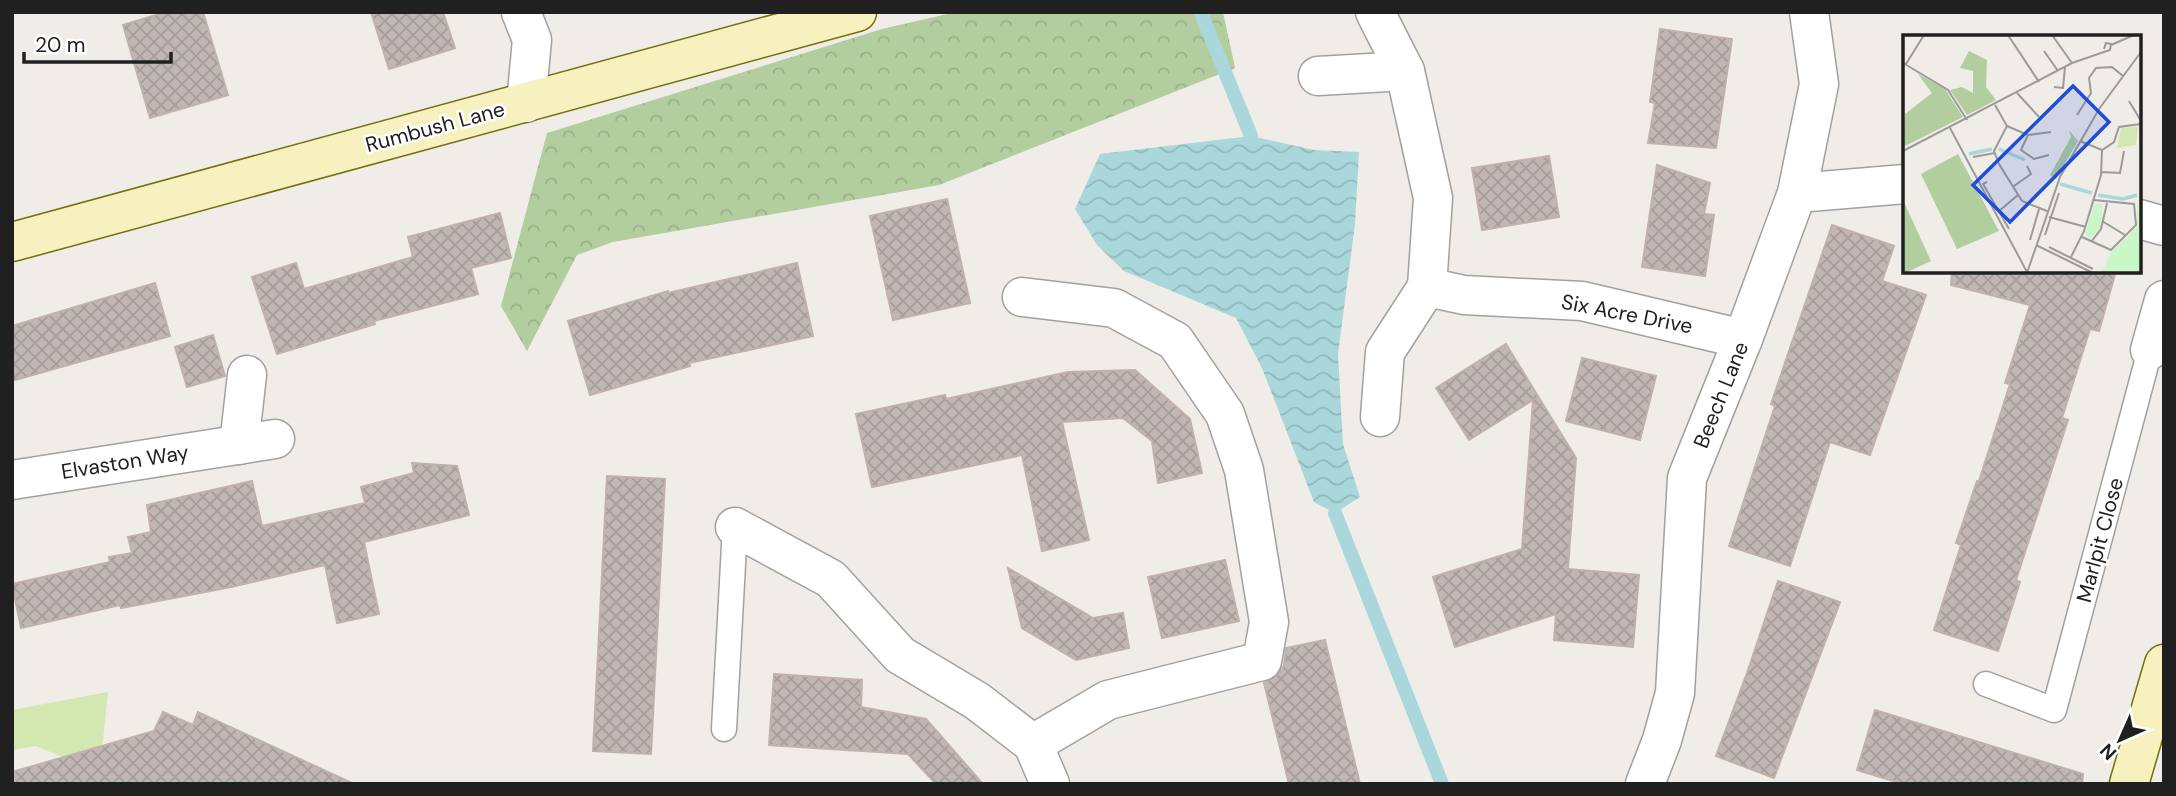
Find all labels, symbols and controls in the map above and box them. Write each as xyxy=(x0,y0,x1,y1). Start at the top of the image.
scale bar xyxy=(24,21,172,65)
text: 20 m xyxy=(35,31,86,59)
inset map xyxy=(1903,35,2141,273)
street label: Rumbush Lane xyxy=(362,95,508,159)
street label: Six Acre Drive xyxy=(1559,288,1695,340)
street label: Beech Lane xyxy=(1687,337,1755,452)
street label: Elvaston Way xyxy=(59,438,191,486)
street label: Marlpit Close xyxy=(2070,474,2130,606)
north arrow xyxy=(2085,705,2155,775)
text: N xyxy=(2095,738,2122,765)

